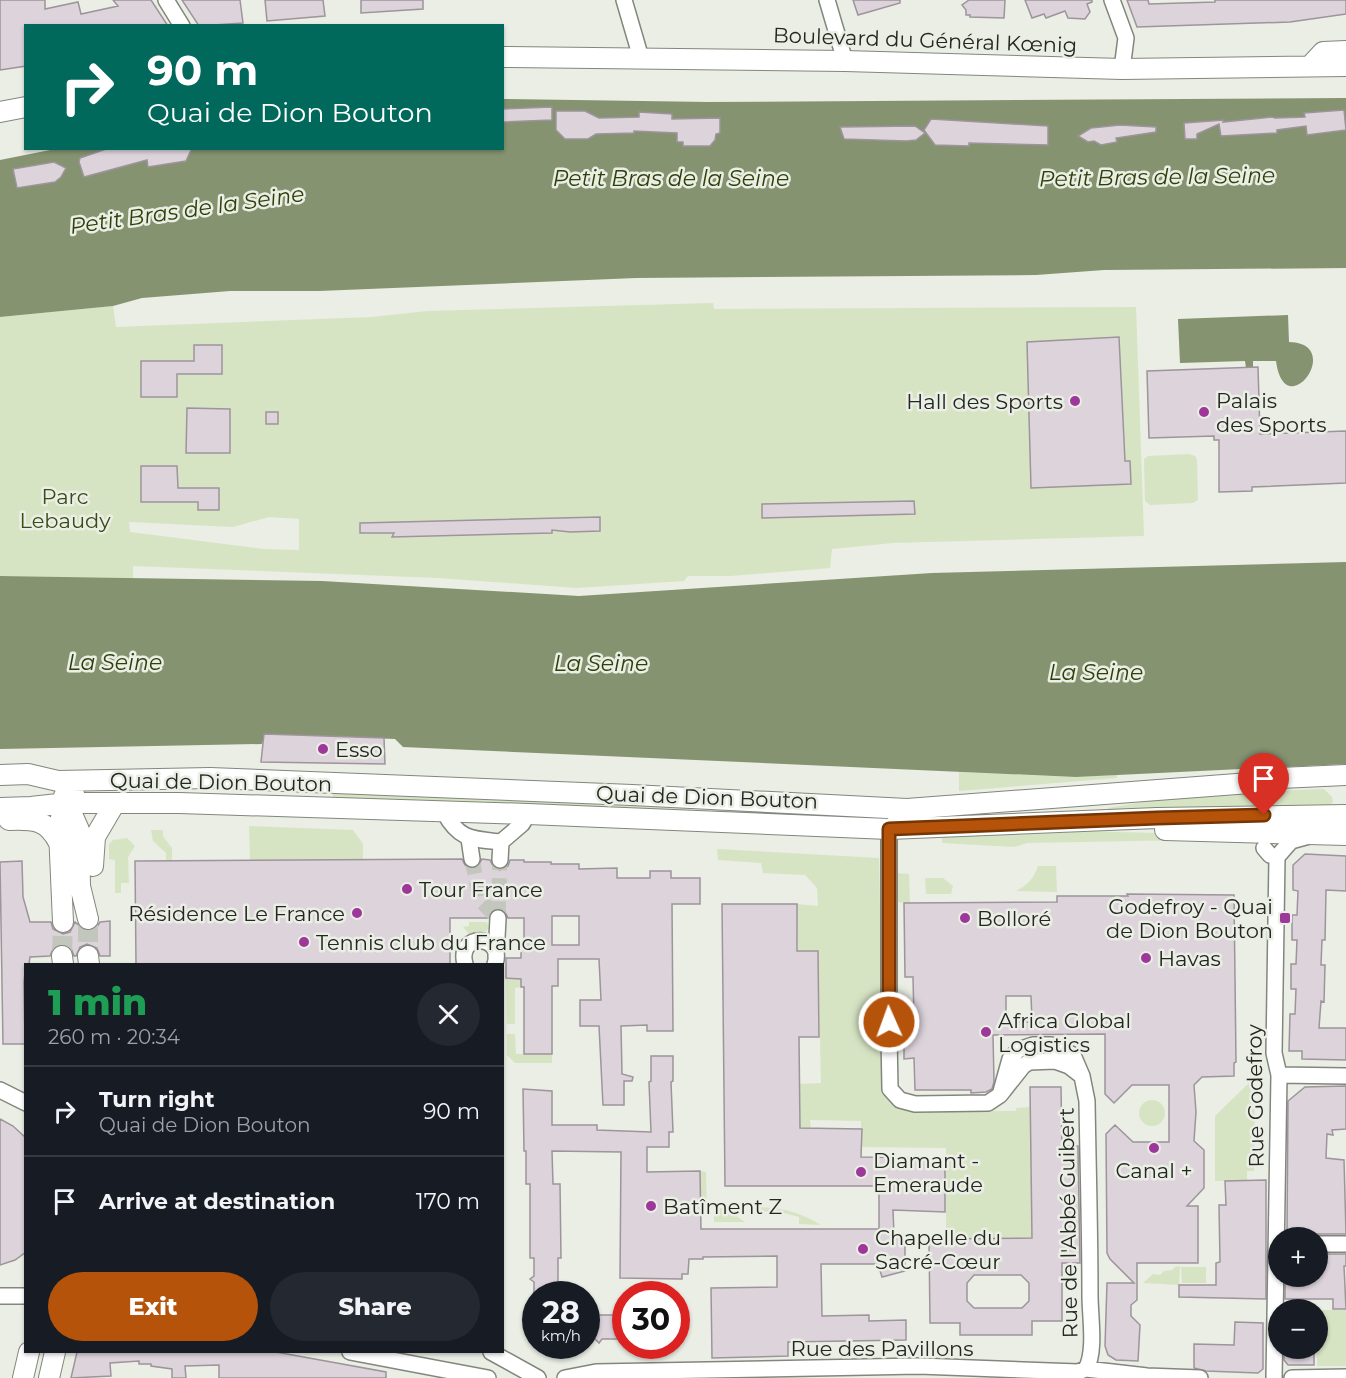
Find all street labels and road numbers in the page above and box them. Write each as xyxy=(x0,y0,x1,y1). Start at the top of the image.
street label: Boulevard du Général Kœnig xyxy=(772,22,1078,58)
street label: Quai de Dion Bouton xyxy=(110,768,332,796)
street label: Quai de Dion Bouton xyxy=(596,781,818,813)
street label: Rue Godefroy xyxy=(1241,1024,1269,1168)
street label: Rue de l'Abbé Guibert xyxy=(1053,1107,1083,1339)
street label: Rue des Pavillons xyxy=(790,1336,974,1361)

